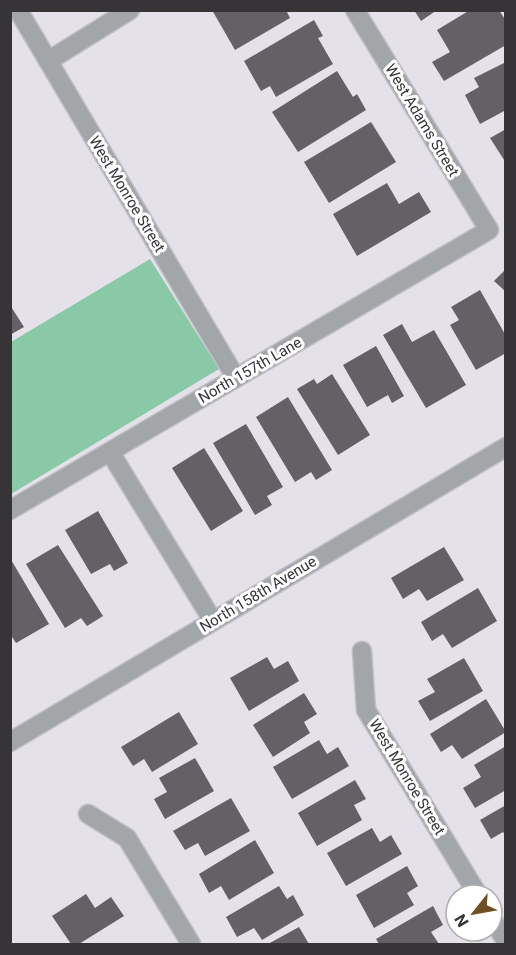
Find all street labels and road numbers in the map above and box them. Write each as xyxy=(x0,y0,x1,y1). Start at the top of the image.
street label: West Adams Street xyxy=(381,61,463,180)
street label: West Monroe Street xyxy=(85,133,169,255)
street label: North 157th Lane xyxy=(195,333,305,407)
street label: North 158th Avenue xyxy=(196,552,320,636)
street label: West Monroe Street xyxy=(365,716,449,838)

